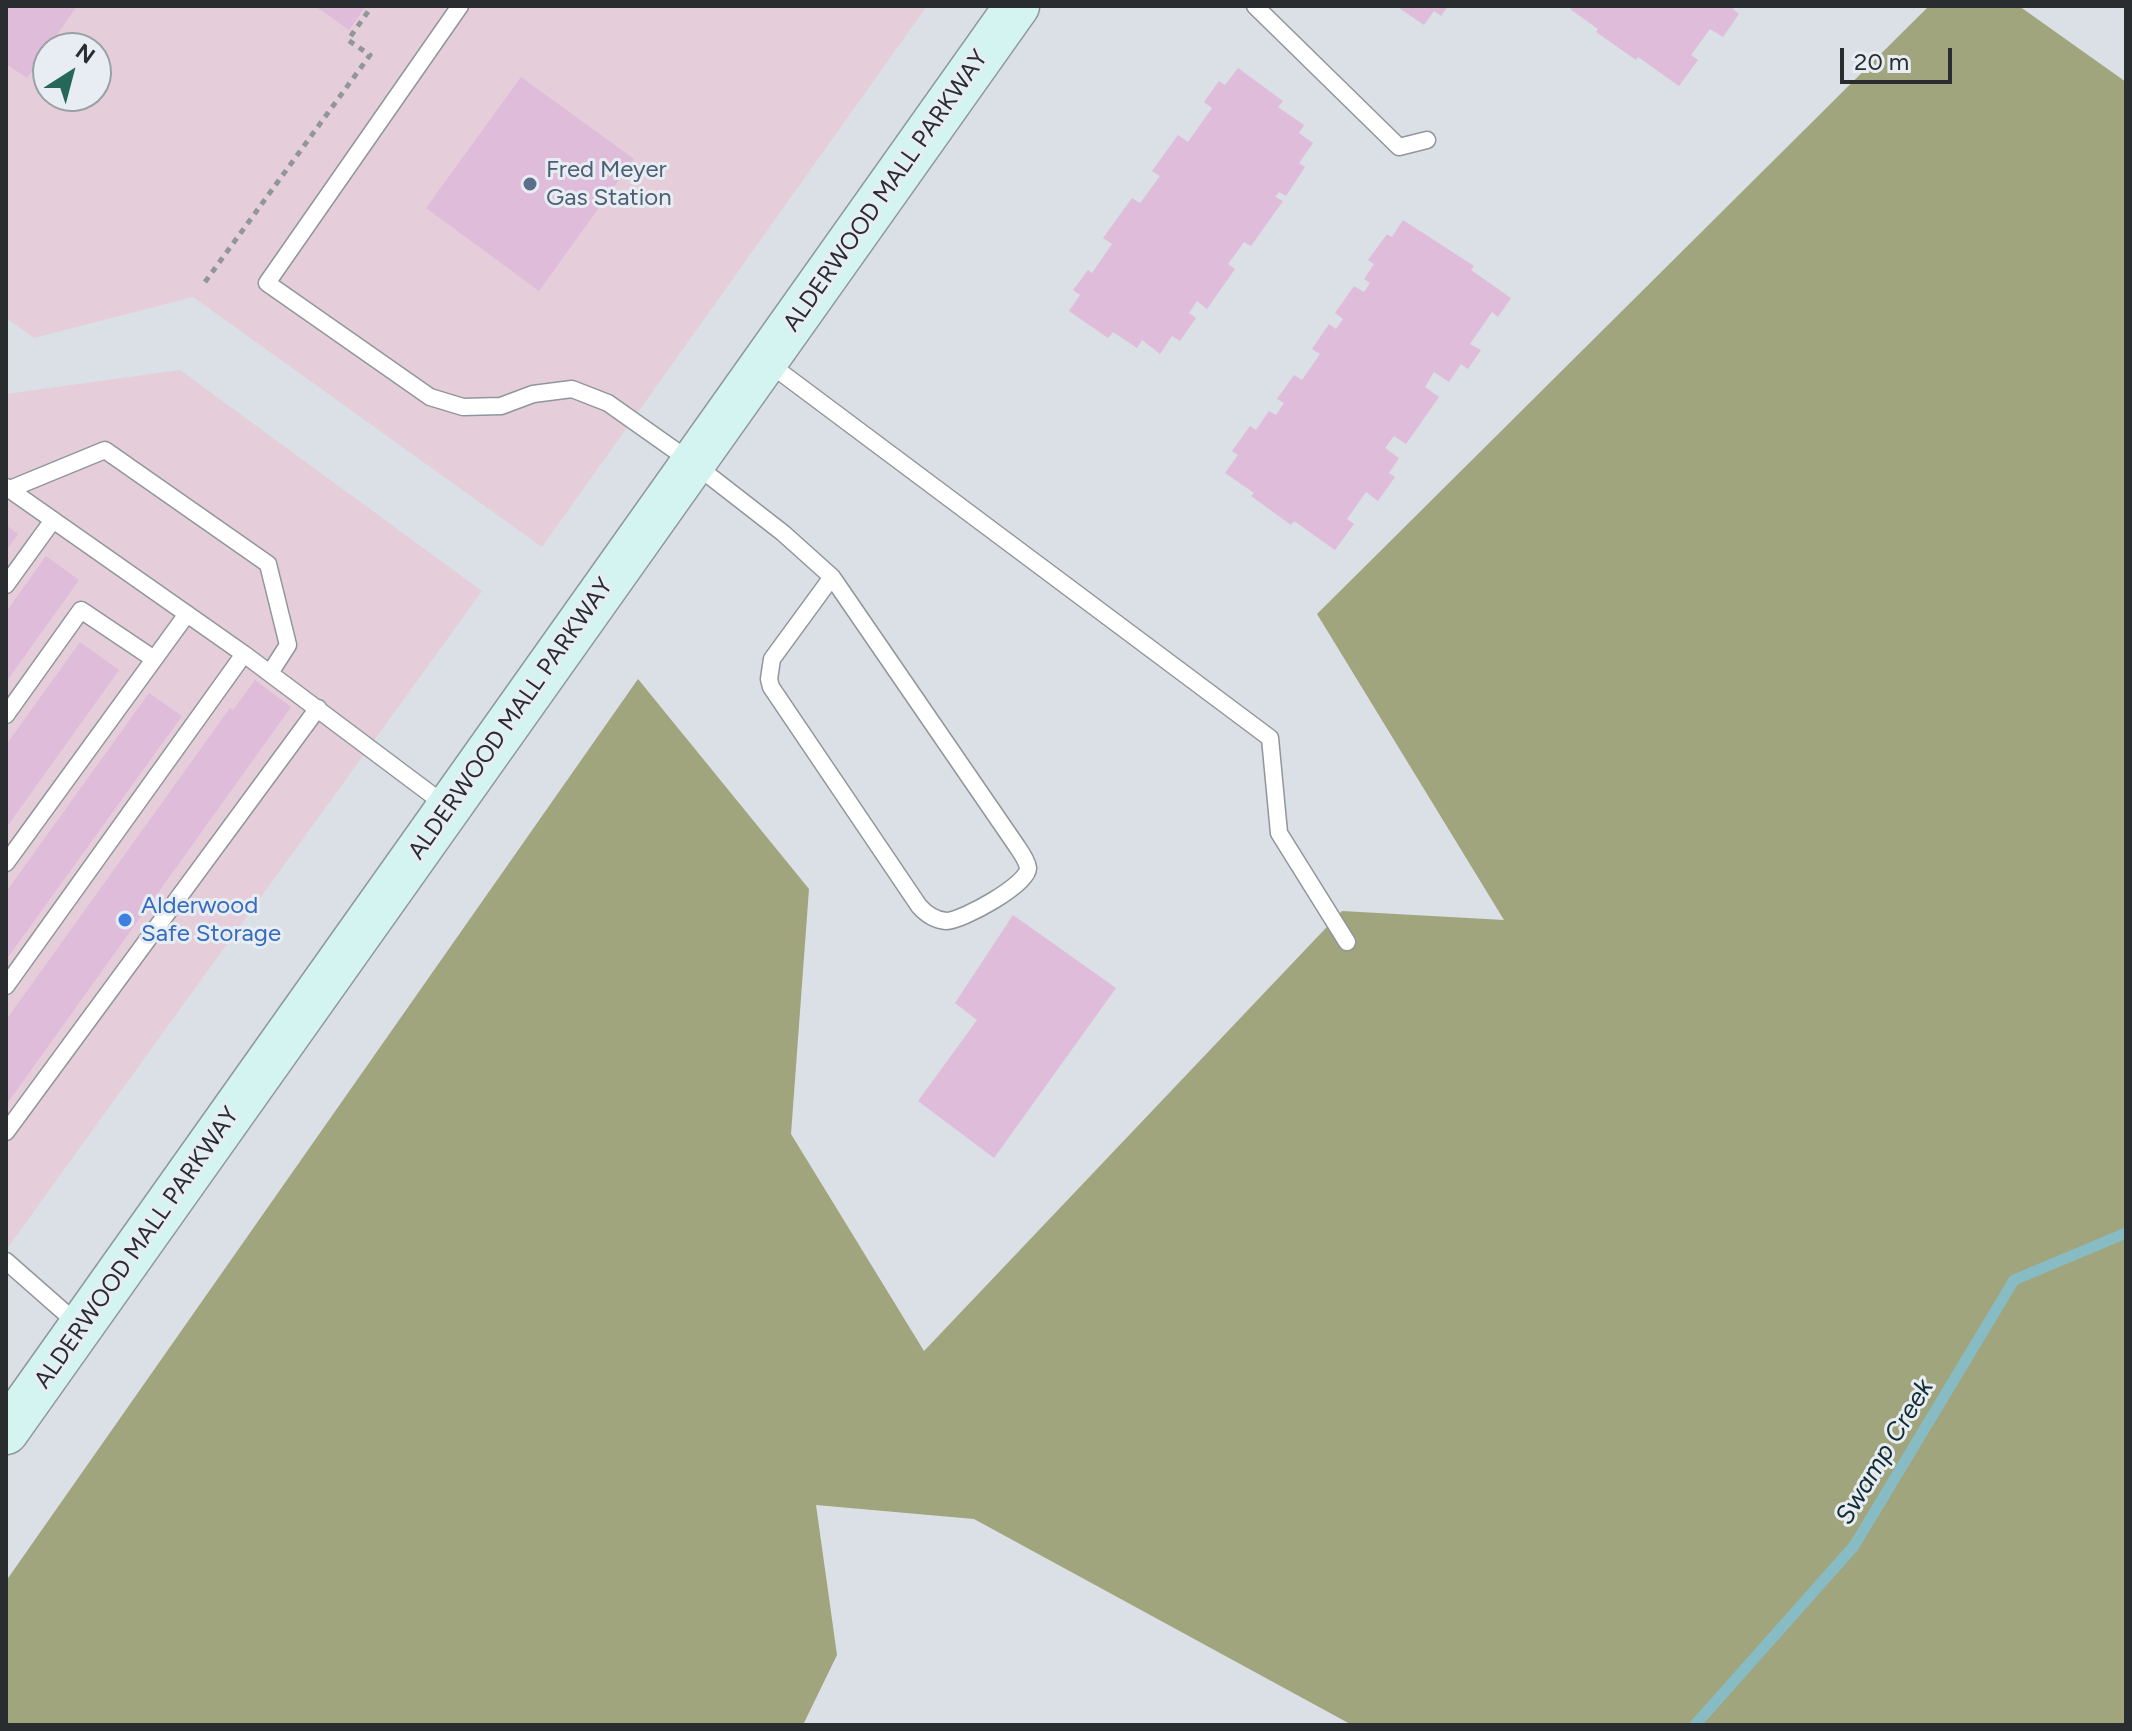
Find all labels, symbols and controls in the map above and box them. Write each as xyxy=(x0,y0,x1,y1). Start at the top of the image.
north arrow xyxy=(32,32,112,112)
scale bar xyxy=(1844,32,1956,82)
text: N xyxy=(70,38,100,70)
street label: ALDERWOOD MALL PARKWAY xyxy=(778,45,994,337)
text: 20 m xyxy=(1854,47,1909,76)
place label: Fred Meyer Gas Station xyxy=(546,156,672,212)
marker: Fred Meyer Gas Station xyxy=(521,175,539,193)
street label: ALDERWOOD MALL PARKWAY xyxy=(403,573,619,865)
place label: Alderwood Safe Storage xyxy=(141,892,281,948)
marker: Alderwood Safe Storage xyxy=(116,911,134,929)
street label: ALDERWOOD MALL PARKWAY xyxy=(29,1102,245,1394)
water label: Swamp Creek xyxy=(1829,1374,1941,1530)

